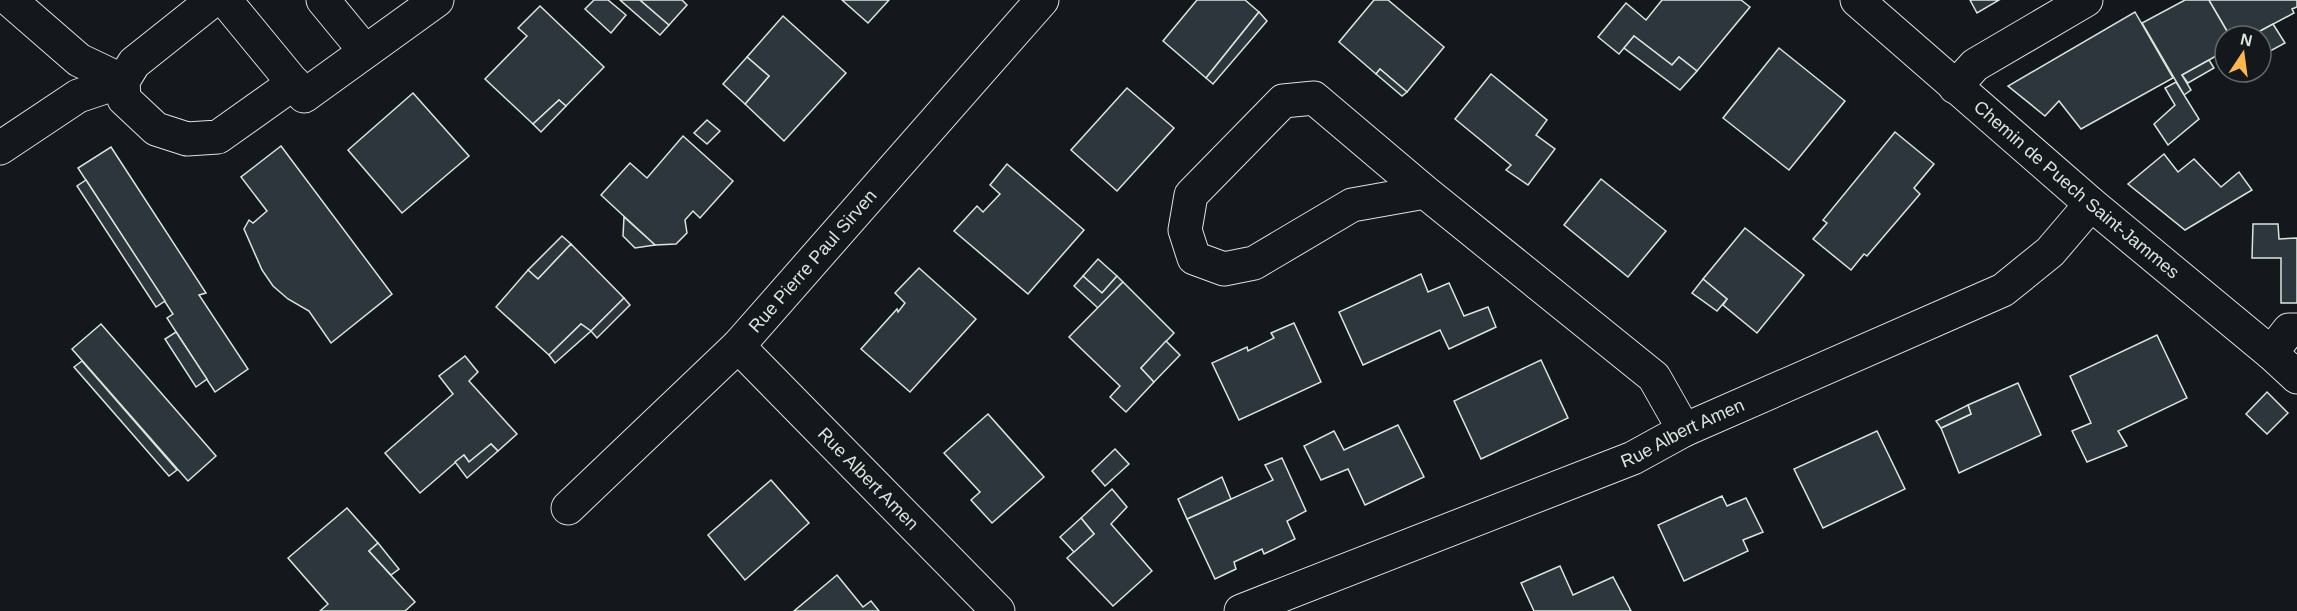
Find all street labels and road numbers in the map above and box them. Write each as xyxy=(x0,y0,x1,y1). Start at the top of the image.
street label: Chemin de Puech Saint-Jammes xyxy=(1970,97,2183,283)
street label: Rue Pierre Paul Sirven xyxy=(745,186,881,336)
street label: Rue Albert Amen xyxy=(1618,395,1747,472)
street label: Rue Albert Amen xyxy=(814,424,923,534)

